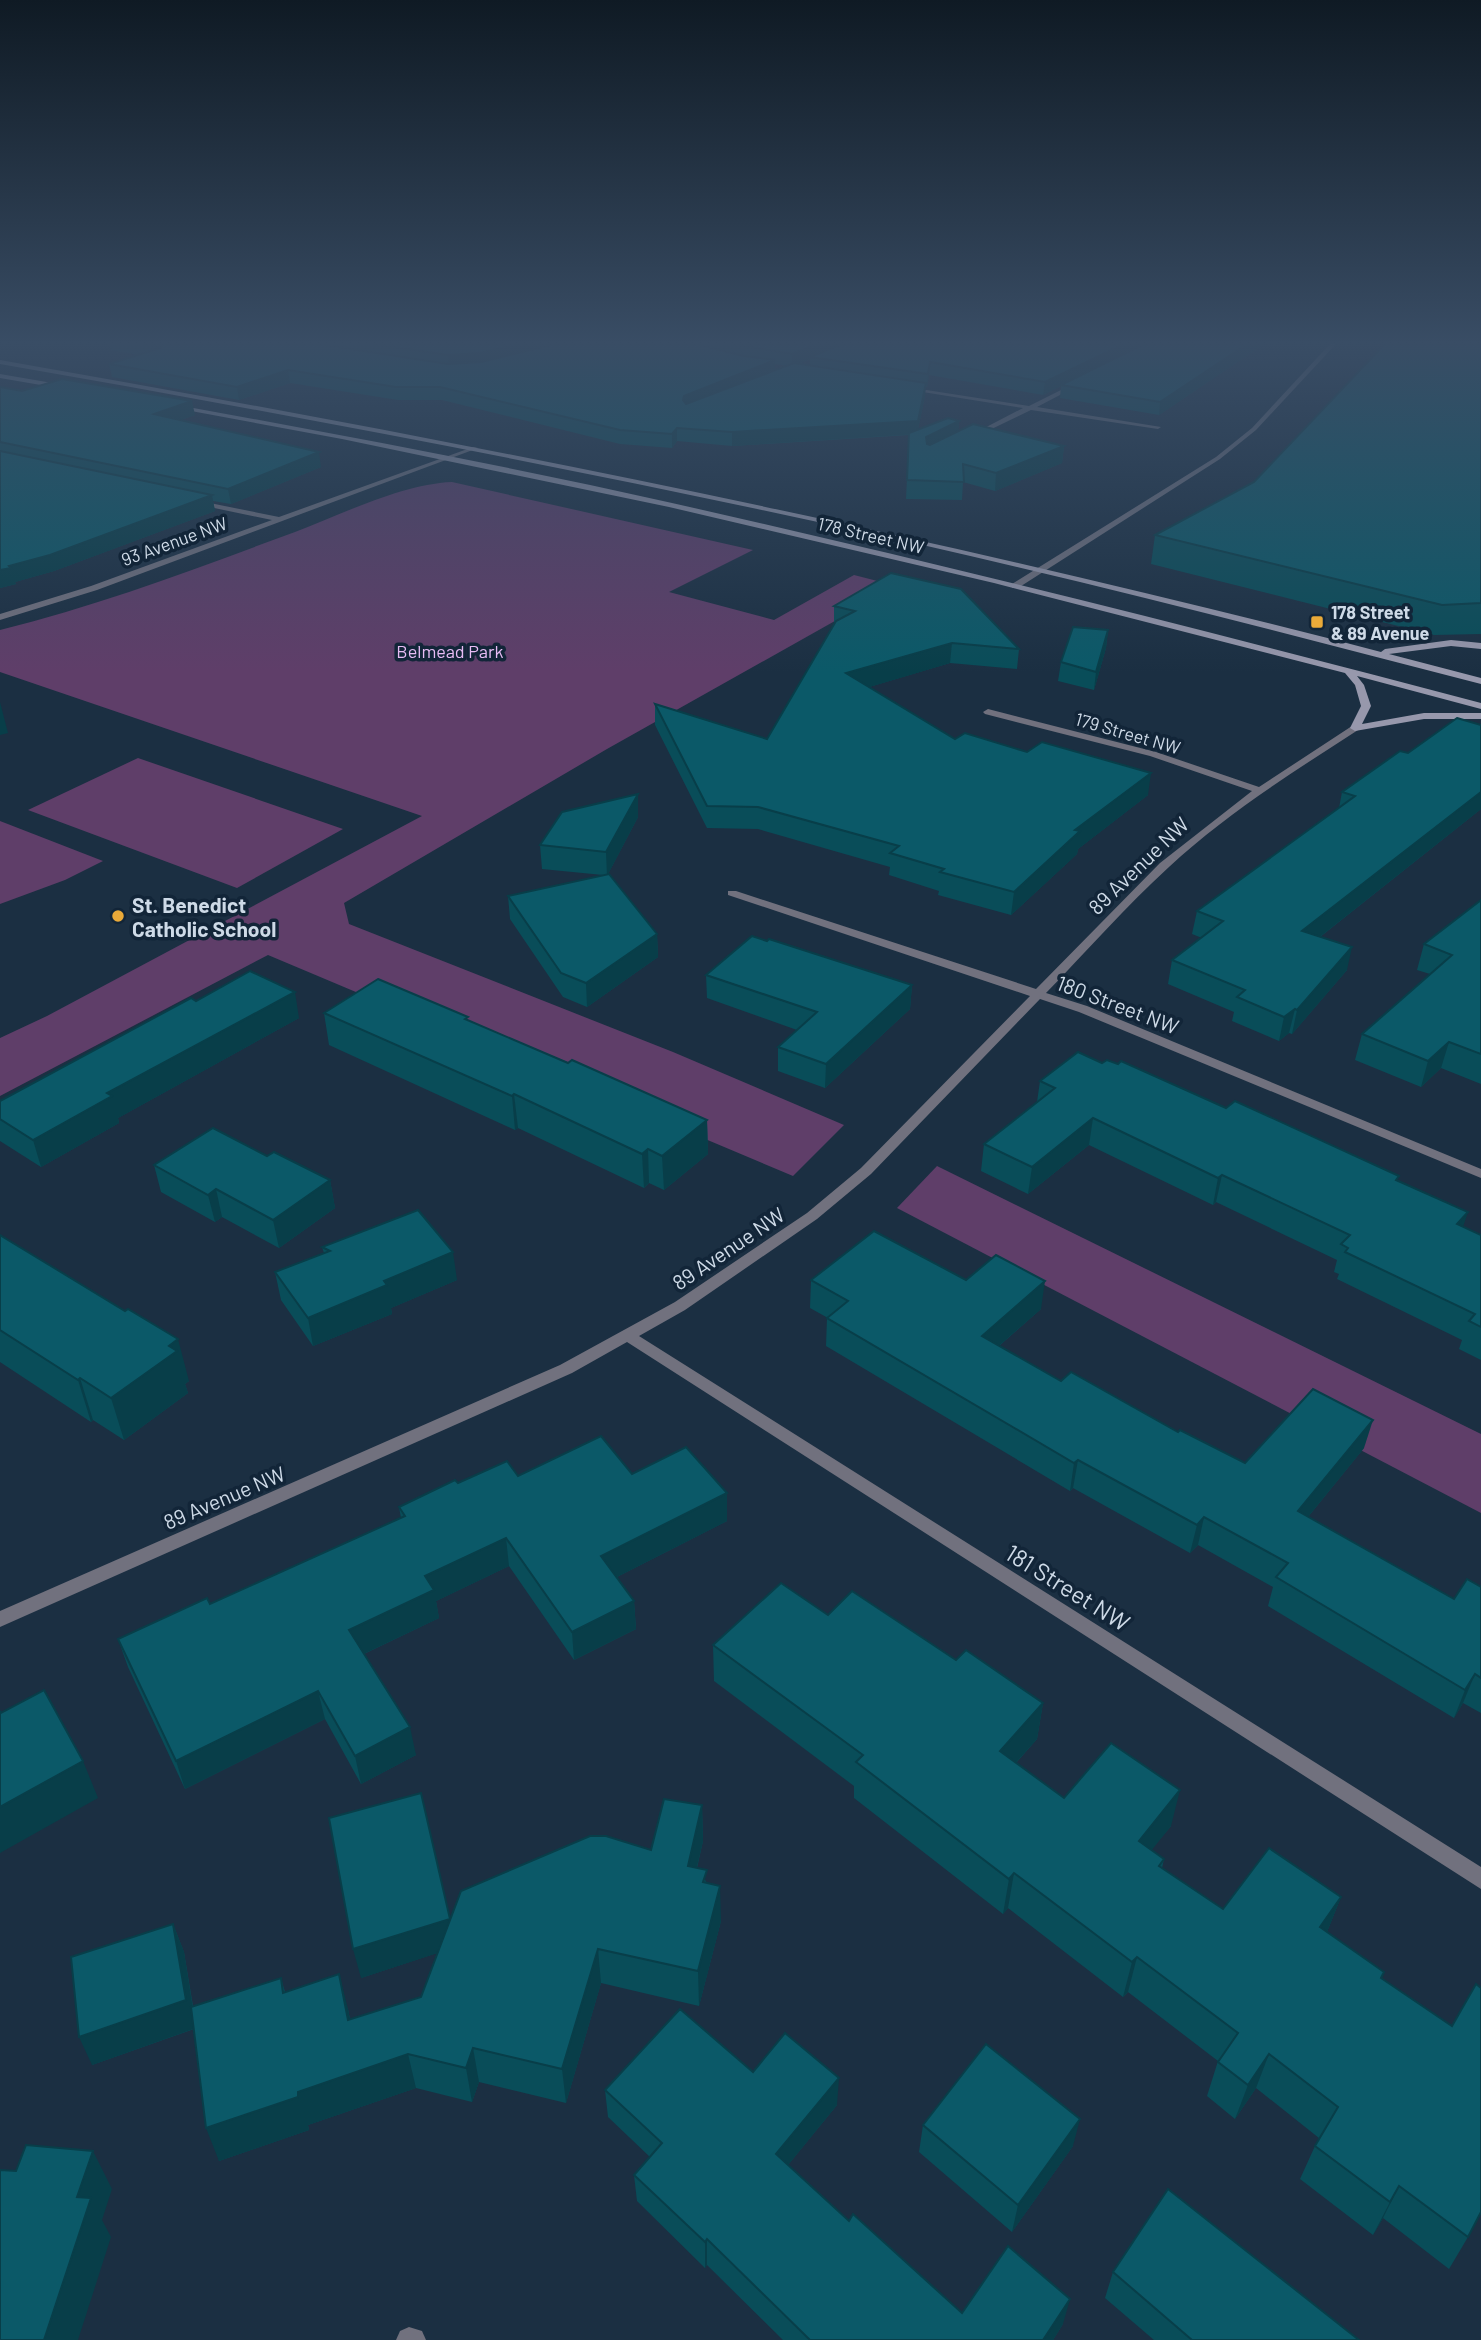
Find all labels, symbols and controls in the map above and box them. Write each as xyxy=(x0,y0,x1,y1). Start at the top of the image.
street label: 93 Avenue NW xyxy=(118,512,230,570)
street label: 178 Street NW xyxy=(816,512,927,558)
place label: 178 Street & 89 Avenue xyxy=(1331,601,1430,644)
marker: 178 Street & 89 Avenue xyxy=(1309,614,1325,630)
park label: Belmead Park xyxy=(396,640,504,662)
street label: 179 Street NW xyxy=(1073,707,1183,759)
street label: 89 Avenue NW xyxy=(1083,811,1193,919)
place label: St. Benedict Catholic School xyxy=(132,892,276,941)
marker: St. Benedict Catholic School xyxy=(110,908,126,924)
street label: 180 Street NW xyxy=(1054,969,1182,1039)
street label: 89 Avenue NW xyxy=(667,1201,789,1295)
street label: 89 Avenue NW xyxy=(159,1460,289,1534)
street label: 181 Street NW xyxy=(1001,1537,1135,1637)

